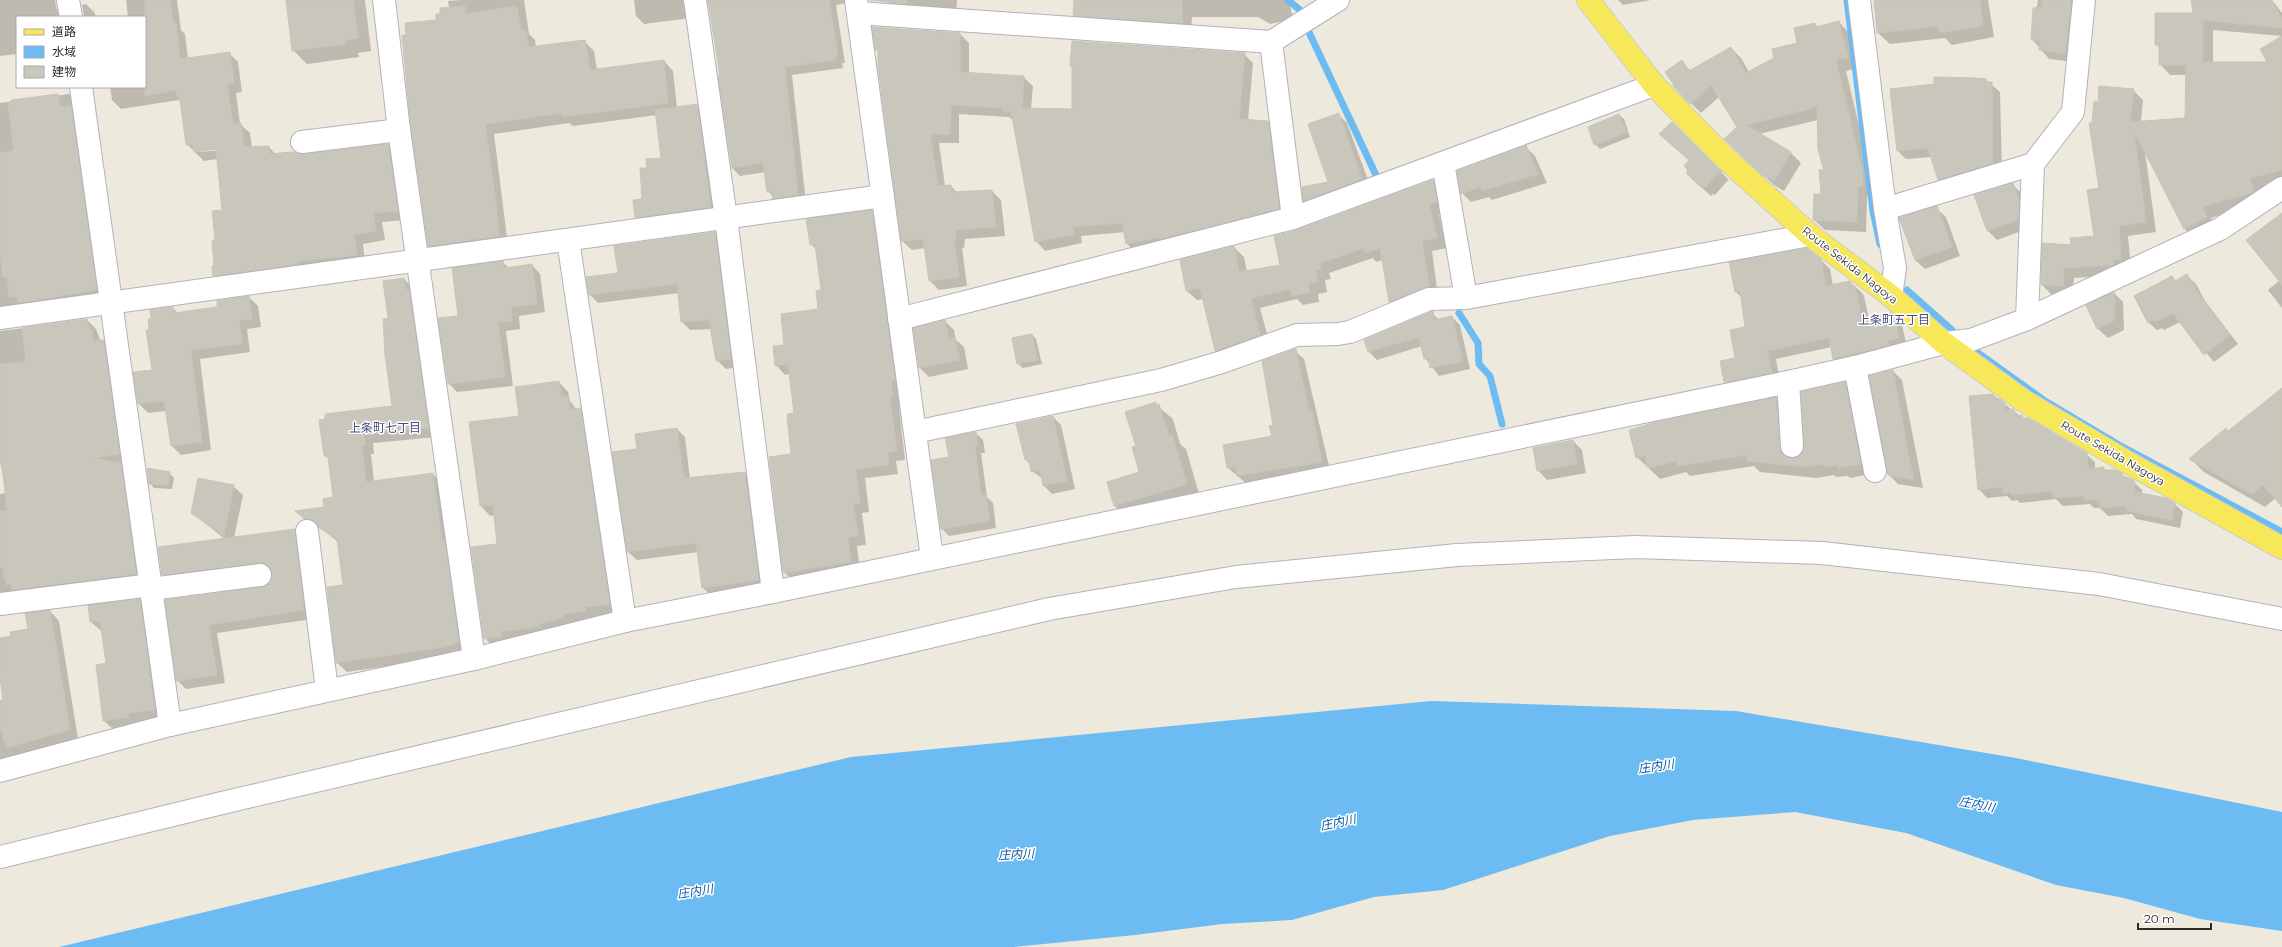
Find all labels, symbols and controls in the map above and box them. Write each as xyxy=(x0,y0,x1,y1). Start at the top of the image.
legend xyxy=(16,16,146,88)
text: 道路 xyxy=(52,24,76,39)
text: 水域 xyxy=(52,44,76,59)
text: 建物 xyxy=(52,64,76,79)
street label: Route Sekida Nagoya xyxy=(1799,223,1901,307)
district label: 上条町五丁目 xyxy=(1858,312,1930,327)
street label: Route Sekida Nagoya xyxy=(2059,418,2167,488)
district label: 上条町七丁目 xyxy=(349,420,421,435)
water label: 庄内川 xyxy=(1637,756,1677,776)
water label: 庄内川 xyxy=(1958,793,1998,815)
water label: 庄内川 xyxy=(1319,811,1359,833)
water label: 庄内川 xyxy=(998,845,1036,862)
water label: 庄内川 xyxy=(676,880,716,901)
scale bar xyxy=(2138,905,2211,931)
text: 20 m xyxy=(2144,911,2175,926)

